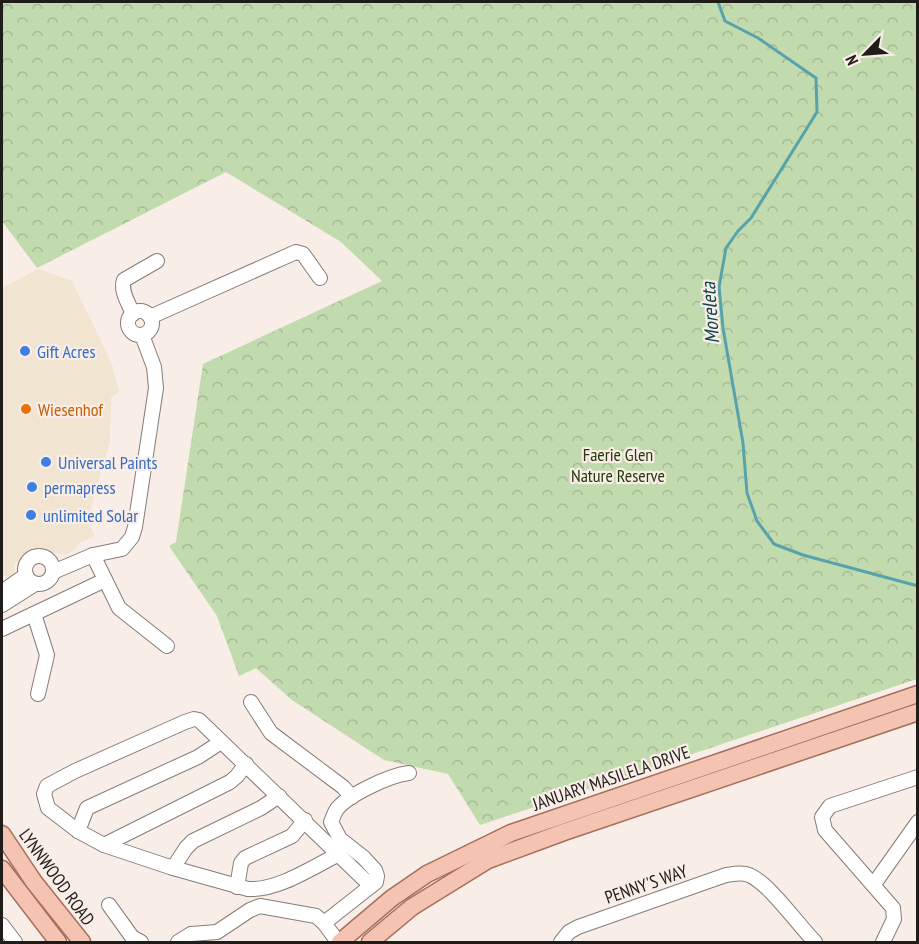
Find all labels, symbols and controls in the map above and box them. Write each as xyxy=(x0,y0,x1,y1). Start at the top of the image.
north arrow xyxy=(835,24,895,84)
text: N xyxy=(841,52,862,68)
water label: Moreleta xyxy=(695,280,725,345)
place label: Gift Acres xyxy=(37,340,96,363)
marker: Gift Acres xyxy=(18,344,32,358)
place label: Wiesenhof xyxy=(38,398,104,421)
marker: Wiesenhof xyxy=(19,402,33,416)
park label: Faerie Glen Nature Reserve xyxy=(571,443,665,487)
place label: Universal Paints xyxy=(58,451,158,474)
marker: Universal Paints xyxy=(39,455,53,469)
place label: permapress xyxy=(44,476,115,499)
marker: permapress xyxy=(25,480,39,494)
place label: unlimited Solar xyxy=(43,504,138,527)
marker: unlimited Solar xyxy=(24,508,38,522)
street label: JANUARY MASILELA DRIVE xyxy=(528,740,693,816)
street label: LYNNWOOD ROAD xyxy=(14,824,100,930)
street label: PENNY'S WAY xyxy=(602,859,691,909)

